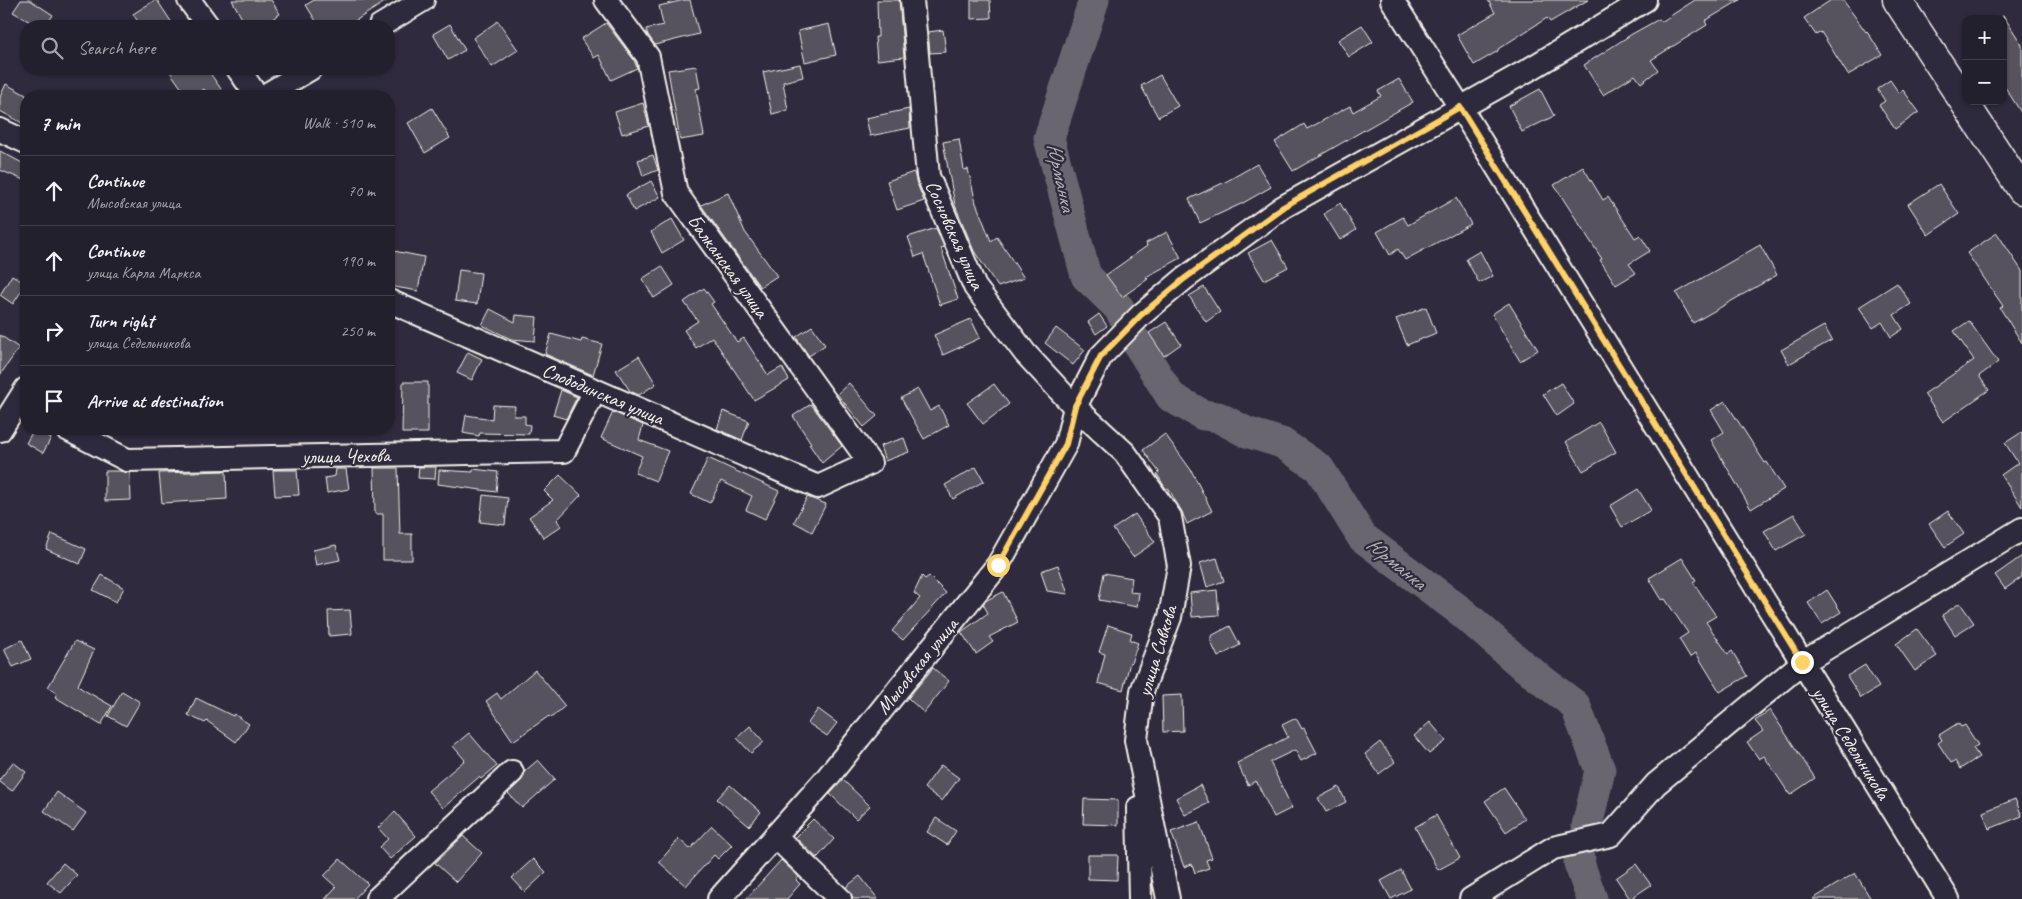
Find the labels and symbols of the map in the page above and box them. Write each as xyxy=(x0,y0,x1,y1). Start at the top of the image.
water label: Юрманка xyxy=(1041,140,1082,216)
street label: Сосновская улица xyxy=(920,177,991,295)
street label: Балканская улица xyxy=(682,209,775,324)
street label: Слободинская улица xyxy=(539,357,669,431)
street label: улица Чехова xyxy=(301,443,392,469)
water label: Юрманка xyxy=(1361,531,1433,597)
route start xyxy=(987,554,1010,577)
street label: улица Сивкова xyxy=(1131,601,1183,701)
street label: Мысовская улица xyxy=(870,611,965,719)
route end xyxy=(1791,651,1814,674)
street label: улица Седельникова xyxy=(1806,681,1897,806)

